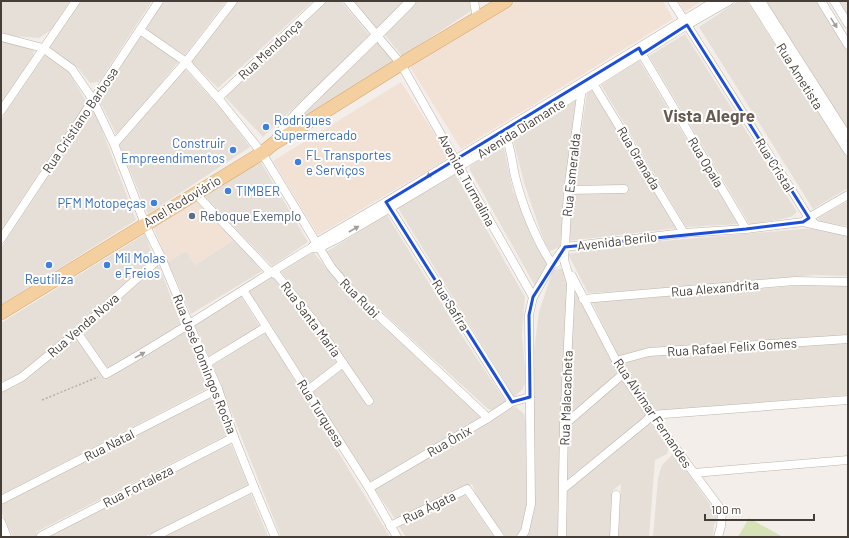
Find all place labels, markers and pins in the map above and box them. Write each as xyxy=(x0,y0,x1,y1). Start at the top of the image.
place label: Rodrigues Supermercado xyxy=(274,112,357,143)
marker: Rodrigues Supermercado xyxy=(261,122,271,132)
place label: Construir Empreendimentos xyxy=(121,135,225,166)
marker: Construir Empreendimentos xyxy=(228,145,238,155)
place label: FL Transportes e Serviços xyxy=(306,147,391,178)
marker: FL Transportes e Serviços xyxy=(293,157,303,167)
place label: TIMBER xyxy=(236,183,280,199)
marker: TIMBER xyxy=(223,186,233,196)
place label: PFM Motopeças xyxy=(57,195,146,211)
marker: PFM Motopeças xyxy=(149,198,159,208)
place label: Reboque Exemplo xyxy=(200,208,301,224)
marker: Reboque Exemplo xyxy=(187,211,197,221)
place label: Mil Molas e Freios xyxy=(115,250,165,281)
marker: Reutiliza xyxy=(44,260,54,270)
marker: Mil Molas e Freios xyxy=(102,260,112,270)
place label: Reutiliza xyxy=(25,271,73,287)

